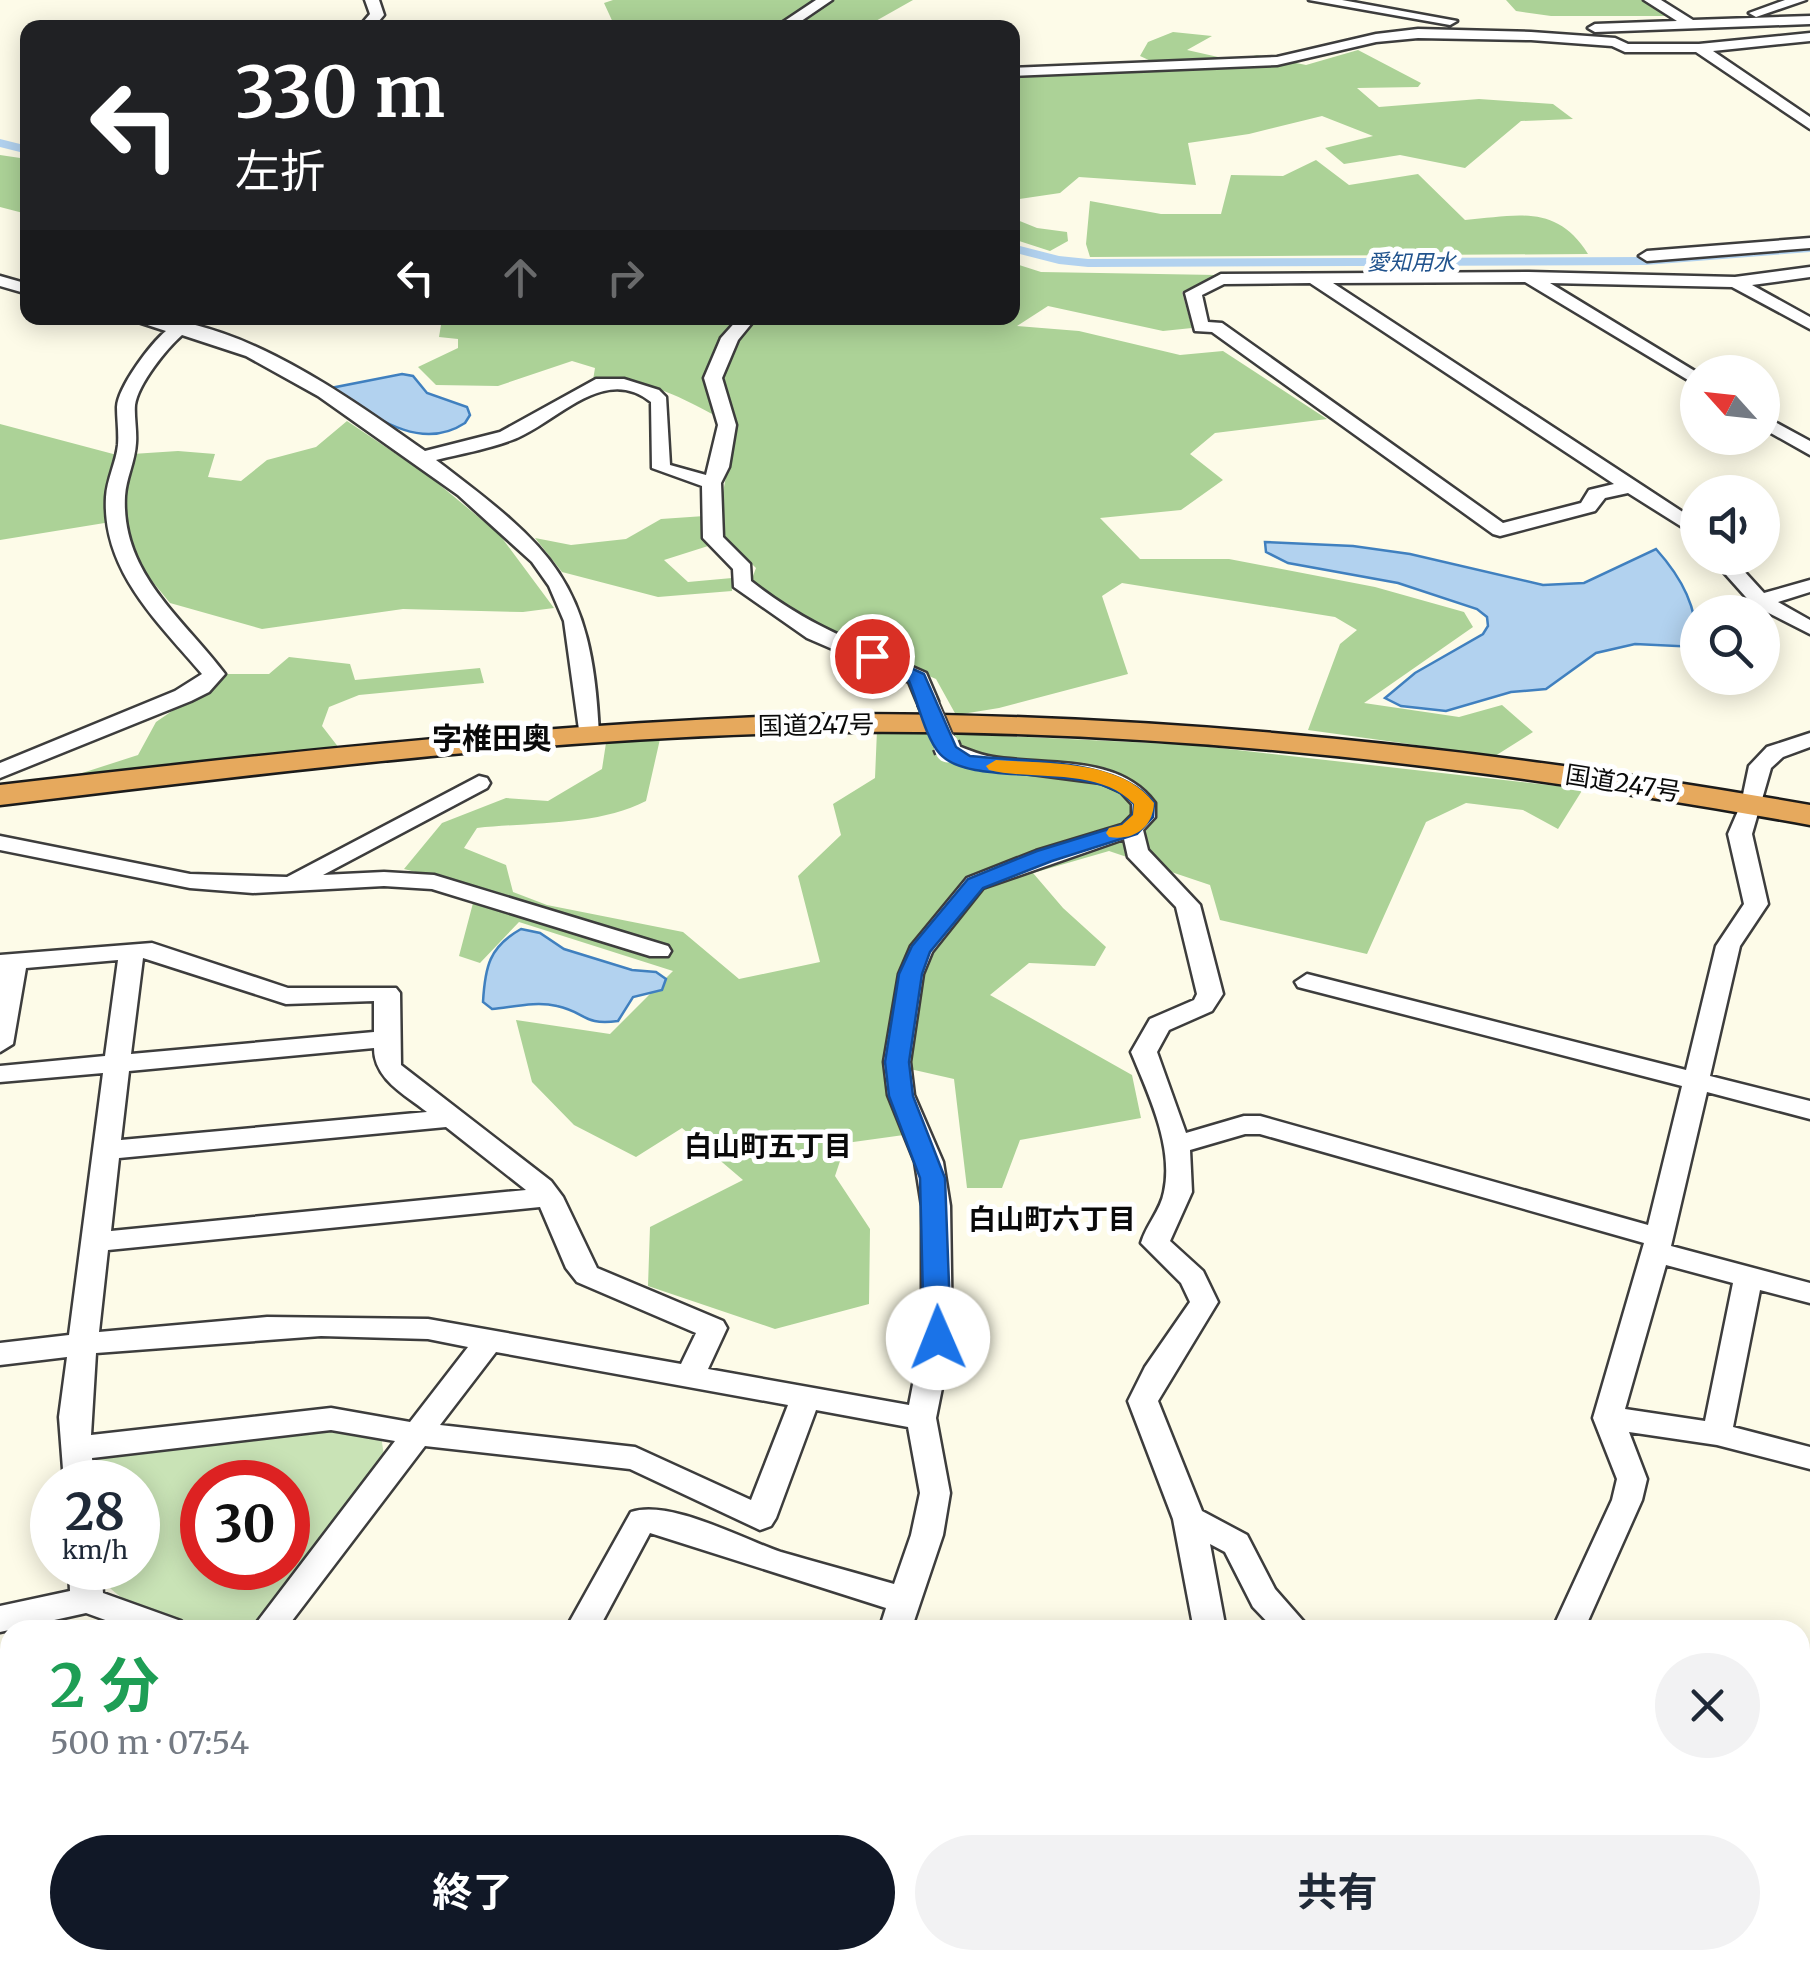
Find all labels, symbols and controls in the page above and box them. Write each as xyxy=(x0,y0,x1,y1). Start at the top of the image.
text: 330 m xyxy=(235,48,445,136)
icon: left xyxy=(70,60,200,190)
text: 左折 xyxy=(235,143,325,199)
water label: 愛知用水 xyxy=(1367,248,1457,276)
icon: left xyxy=(388,250,443,305)
icon: ahead xyxy=(493,250,548,305)
icon: right xyxy=(598,250,653,305)
north arrow xyxy=(1680,355,1780,455)
map controls xyxy=(1680,355,1780,695)
button: sound xyxy=(1680,475,1780,575)
button: search xyxy=(1680,595,1780,695)
pin xyxy=(830,614,915,699)
icon: arrive xyxy=(845,629,900,684)
street label: 国道247号 xyxy=(758,708,874,742)
district label: 字椎田奥 xyxy=(432,719,552,757)
street label: 国道247号 xyxy=(1563,758,1683,808)
district label: 白山町五丁目 xyxy=(684,1128,852,1164)
district label: 白山町六丁目 xyxy=(968,1201,1136,1237)
position arrow xyxy=(886,1286,990,1390)
speed limit sign: 30 xyxy=(180,1460,310,1590)
text: 28 xyxy=(65,1481,125,1544)
text: km/h xyxy=(62,1534,128,1566)
text: 2 分 xyxy=(50,1648,160,1723)
button: close xyxy=(1655,1653,1760,1758)
text: 500 m · 07:54 xyxy=(50,1723,249,1763)
button: 終了 xyxy=(50,1835,895,1950)
button: 共有 xyxy=(915,1835,1760,1950)

